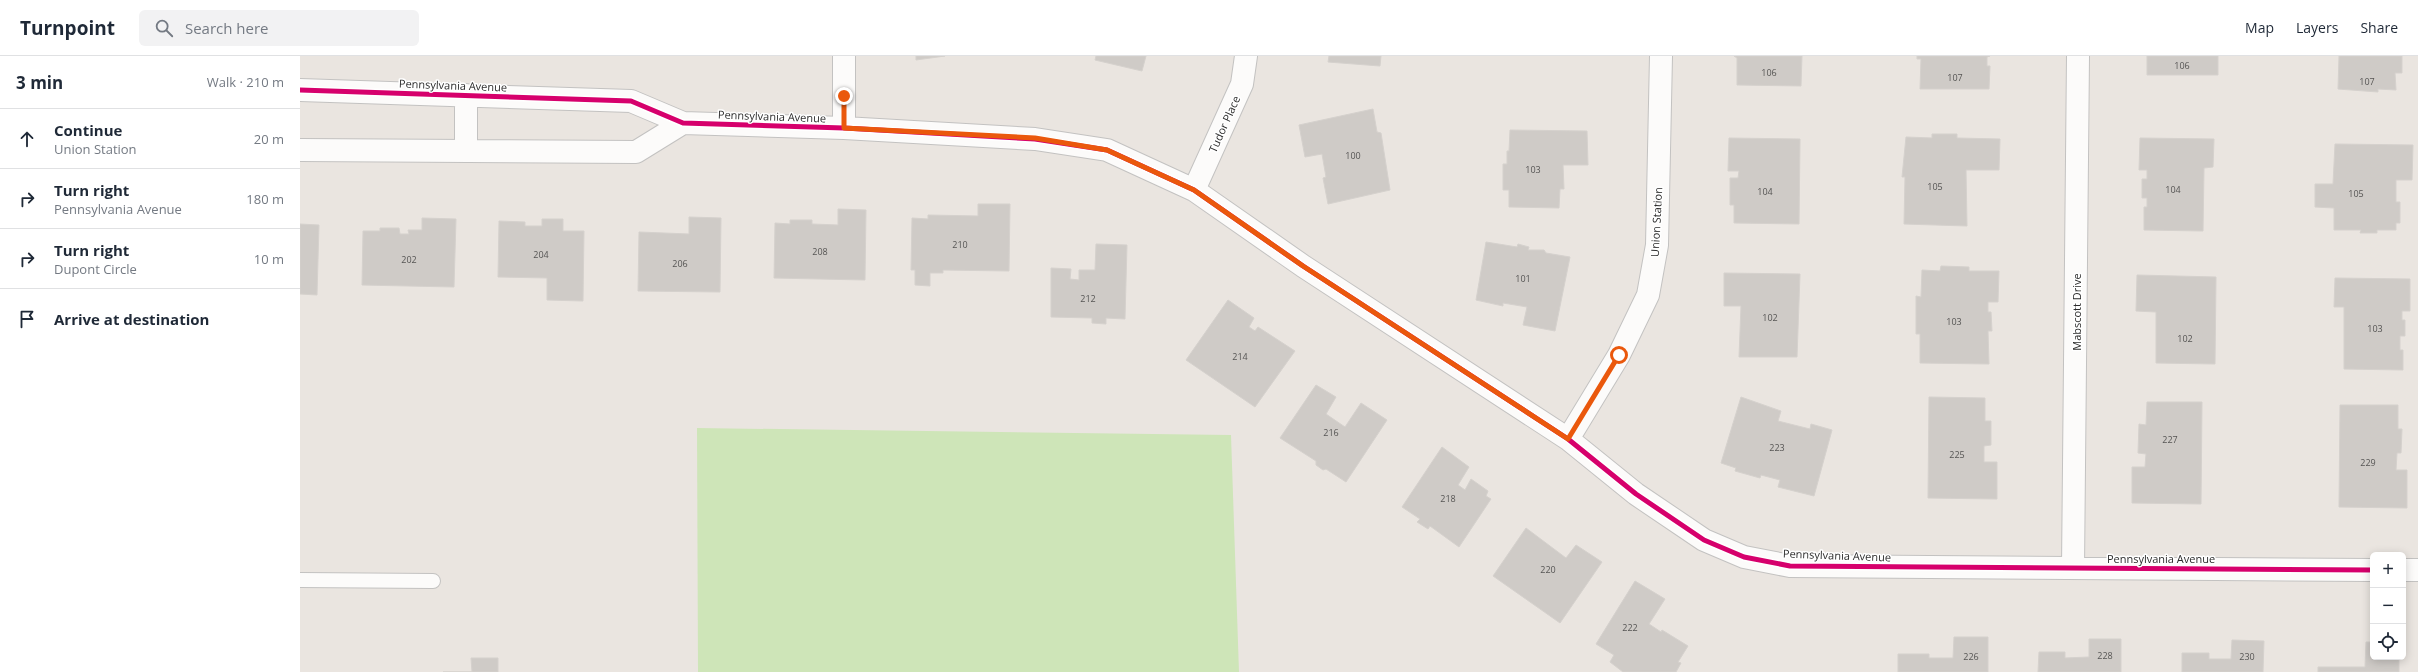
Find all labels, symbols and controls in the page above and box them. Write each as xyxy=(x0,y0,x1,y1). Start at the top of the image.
search box xyxy=(139,10,419,46)
text: Turnpoint xyxy=(20,15,115,41)
icon: search xyxy=(153,17,175,39)
text: Search here xyxy=(185,18,269,38)
text: Map xyxy=(2245,18,2274,37)
text: Layers xyxy=(2296,18,2338,37)
text: Share xyxy=(2360,18,2398,37)
house number: 106 xyxy=(2174,59,2190,72)
house number: 106 xyxy=(1761,66,1777,79)
text: 3 min xyxy=(16,71,63,94)
house number: 107 xyxy=(1947,71,1963,84)
text: Walk · 210 m xyxy=(207,73,284,91)
house number: 107 xyxy=(2359,75,2375,88)
street label: Pennsylvania Avenue xyxy=(399,76,507,94)
route end xyxy=(835,87,853,105)
street label: Tudor Place xyxy=(1205,93,1243,155)
street label: Pennsylvania Avenue xyxy=(718,107,826,125)
text: Continue xyxy=(54,120,122,140)
icon: ahead xyxy=(16,128,38,150)
text: 20 m xyxy=(254,130,284,148)
text: Union Station xyxy=(54,140,137,158)
house number: 100 xyxy=(1345,149,1361,162)
house number: 103 xyxy=(1525,163,1541,176)
text: Turn right xyxy=(54,180,129,200)
house number: 105 xyxy=(1927,180,1943,193)
house number: 104 xyxy=(2165,183,2181,196)
house number: 104 xyxy=(1757,185,1773,198)
street label: Union Station xyxy=(1647,187,1665,257)
house number: 105 xyxy=(2348,187,2364,200)
icon: right xyxy=(16,188,38,210)
text: 180 m xyxy=(246,190,284,208)
text: Pennsylvania Avenue xyxy=(54,200,182,218)
house number: 210 xyxy=(952,238,968,251)
text: Turn right xyxy=(54,240,129,260)
house number: 208 xyxy=(812,245,828,258)
icon: right xyxy=(16,248,38,270)
house number: 204 xyxy=(533,248,549,261)
text: 10 m xyxy=(254,250,284,268)
house number: 202 xyxy=(401,253,417,266)
house number: 206 xyxy=(672,257,688,270)
text: Dupont Circle xyxy=(54,260,137,278)
house number: 101 xyxy=(1515,272,1531,285)
street label: Mabscott Drive xyxy=(2069,273,2084,351)
house number: 212 xyxy=(1080,292,1096,305)
icon: arrive xyxy=(16,308,38,330)
text: Arrive at destination xyxy=(54,309,209,329)
house number: 102 xyxy=(1762,311,1778,324)
house number: 103 xyxy=(1946,315,1962,328)
house number: 103 xyxy=(2367,322,2383,335)
house number: 102 xyxy=(2177,332,2193,345)
route start xyxy=(1610,346,1628,364)
house number: 214 xyxy=(1232,350,1248,363)
house number: 216 xyxy=(1323,426,1339,439)
house number: 227 xyxy=(2162,433,2178,446)
house number: 223 xyxy=(1769,441,1785,454)
house number: 225 xyxy=(1949,448,1965,461)
house number: 229 xyxy=(2360,456,2376,469)
house number: 218 xyxy=(1440,492,1456,505)
street label: Pennsylvania Avenue xyxy=(1783,546,1891,564)
street label: Pennsylvania Avenue xyxy=(2107,551,2215,566)
map controls xyxy=(2370,552,2406,660)
button: + xyxy=(2370,552,2406,588)
house number: 220 xyxy=(1540,563,1556,576)
button: − xyxy=(2370,588,2406,624)
house number: 222 xyxy=(1622,621,1638,634)
button: locate xyxy=(2370,624,2406,660)
house number: 228 xyxy=(2097,649,2113,662)
house number: 226 xyxy=(1963,650,1979,663)
house number: 230 xyxy=(2239,650,2255,663)

